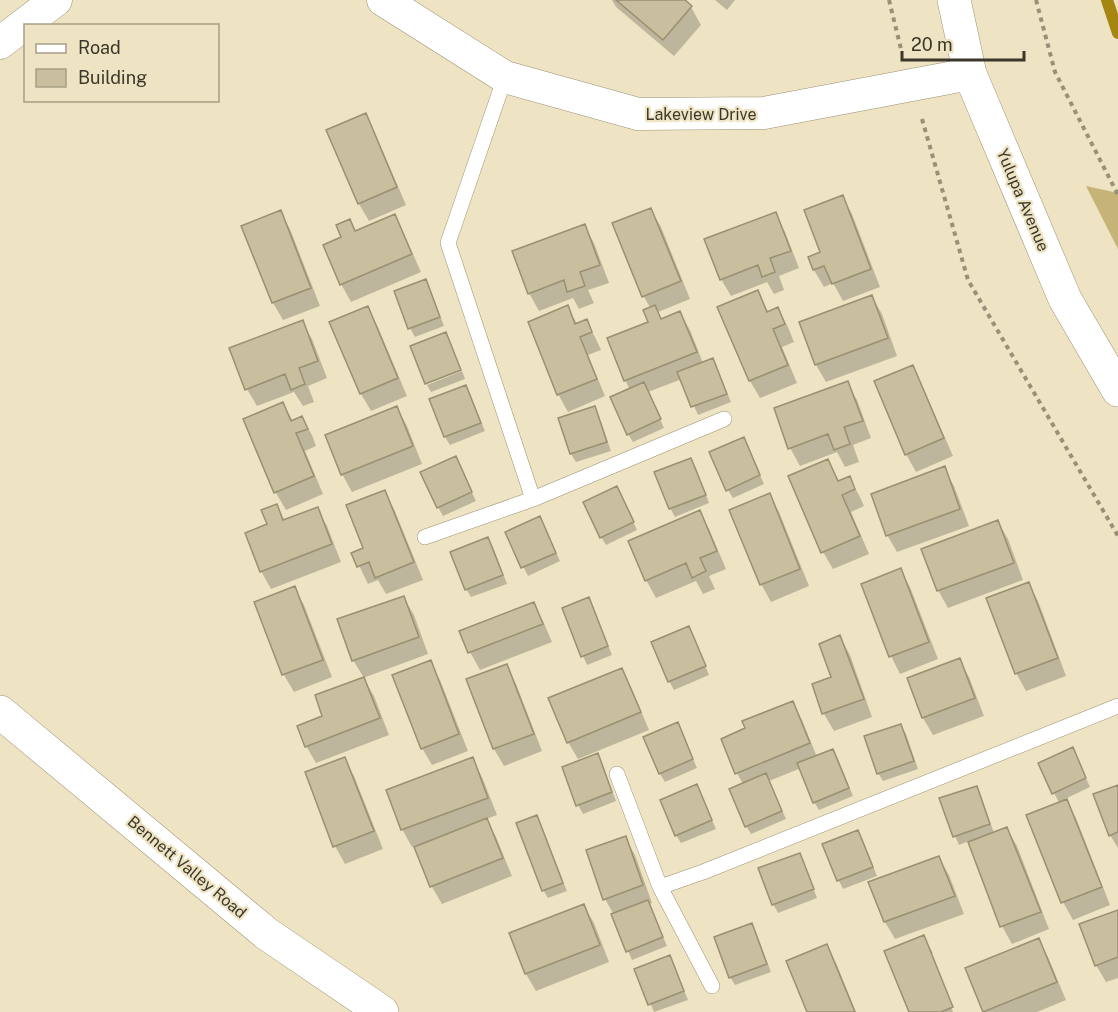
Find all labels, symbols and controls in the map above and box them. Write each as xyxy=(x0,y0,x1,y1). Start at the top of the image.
legend xyxy=(24,24,219,102)
scale bar xyxy=(902,24,1024,62)
text: 20 m xyxy=(911,34,953,55)
text: Road xyxy=(78,37,121,58)
text: Building xyxy=(78,67,147,88)
street label: Lakeview Drive xyxy=(646,105,756,124)
street label: Yulupa Avenue xyxy=(993,146,1053,254)
street label: Bennett Valley Road xyxy=(124,812,250,922)

